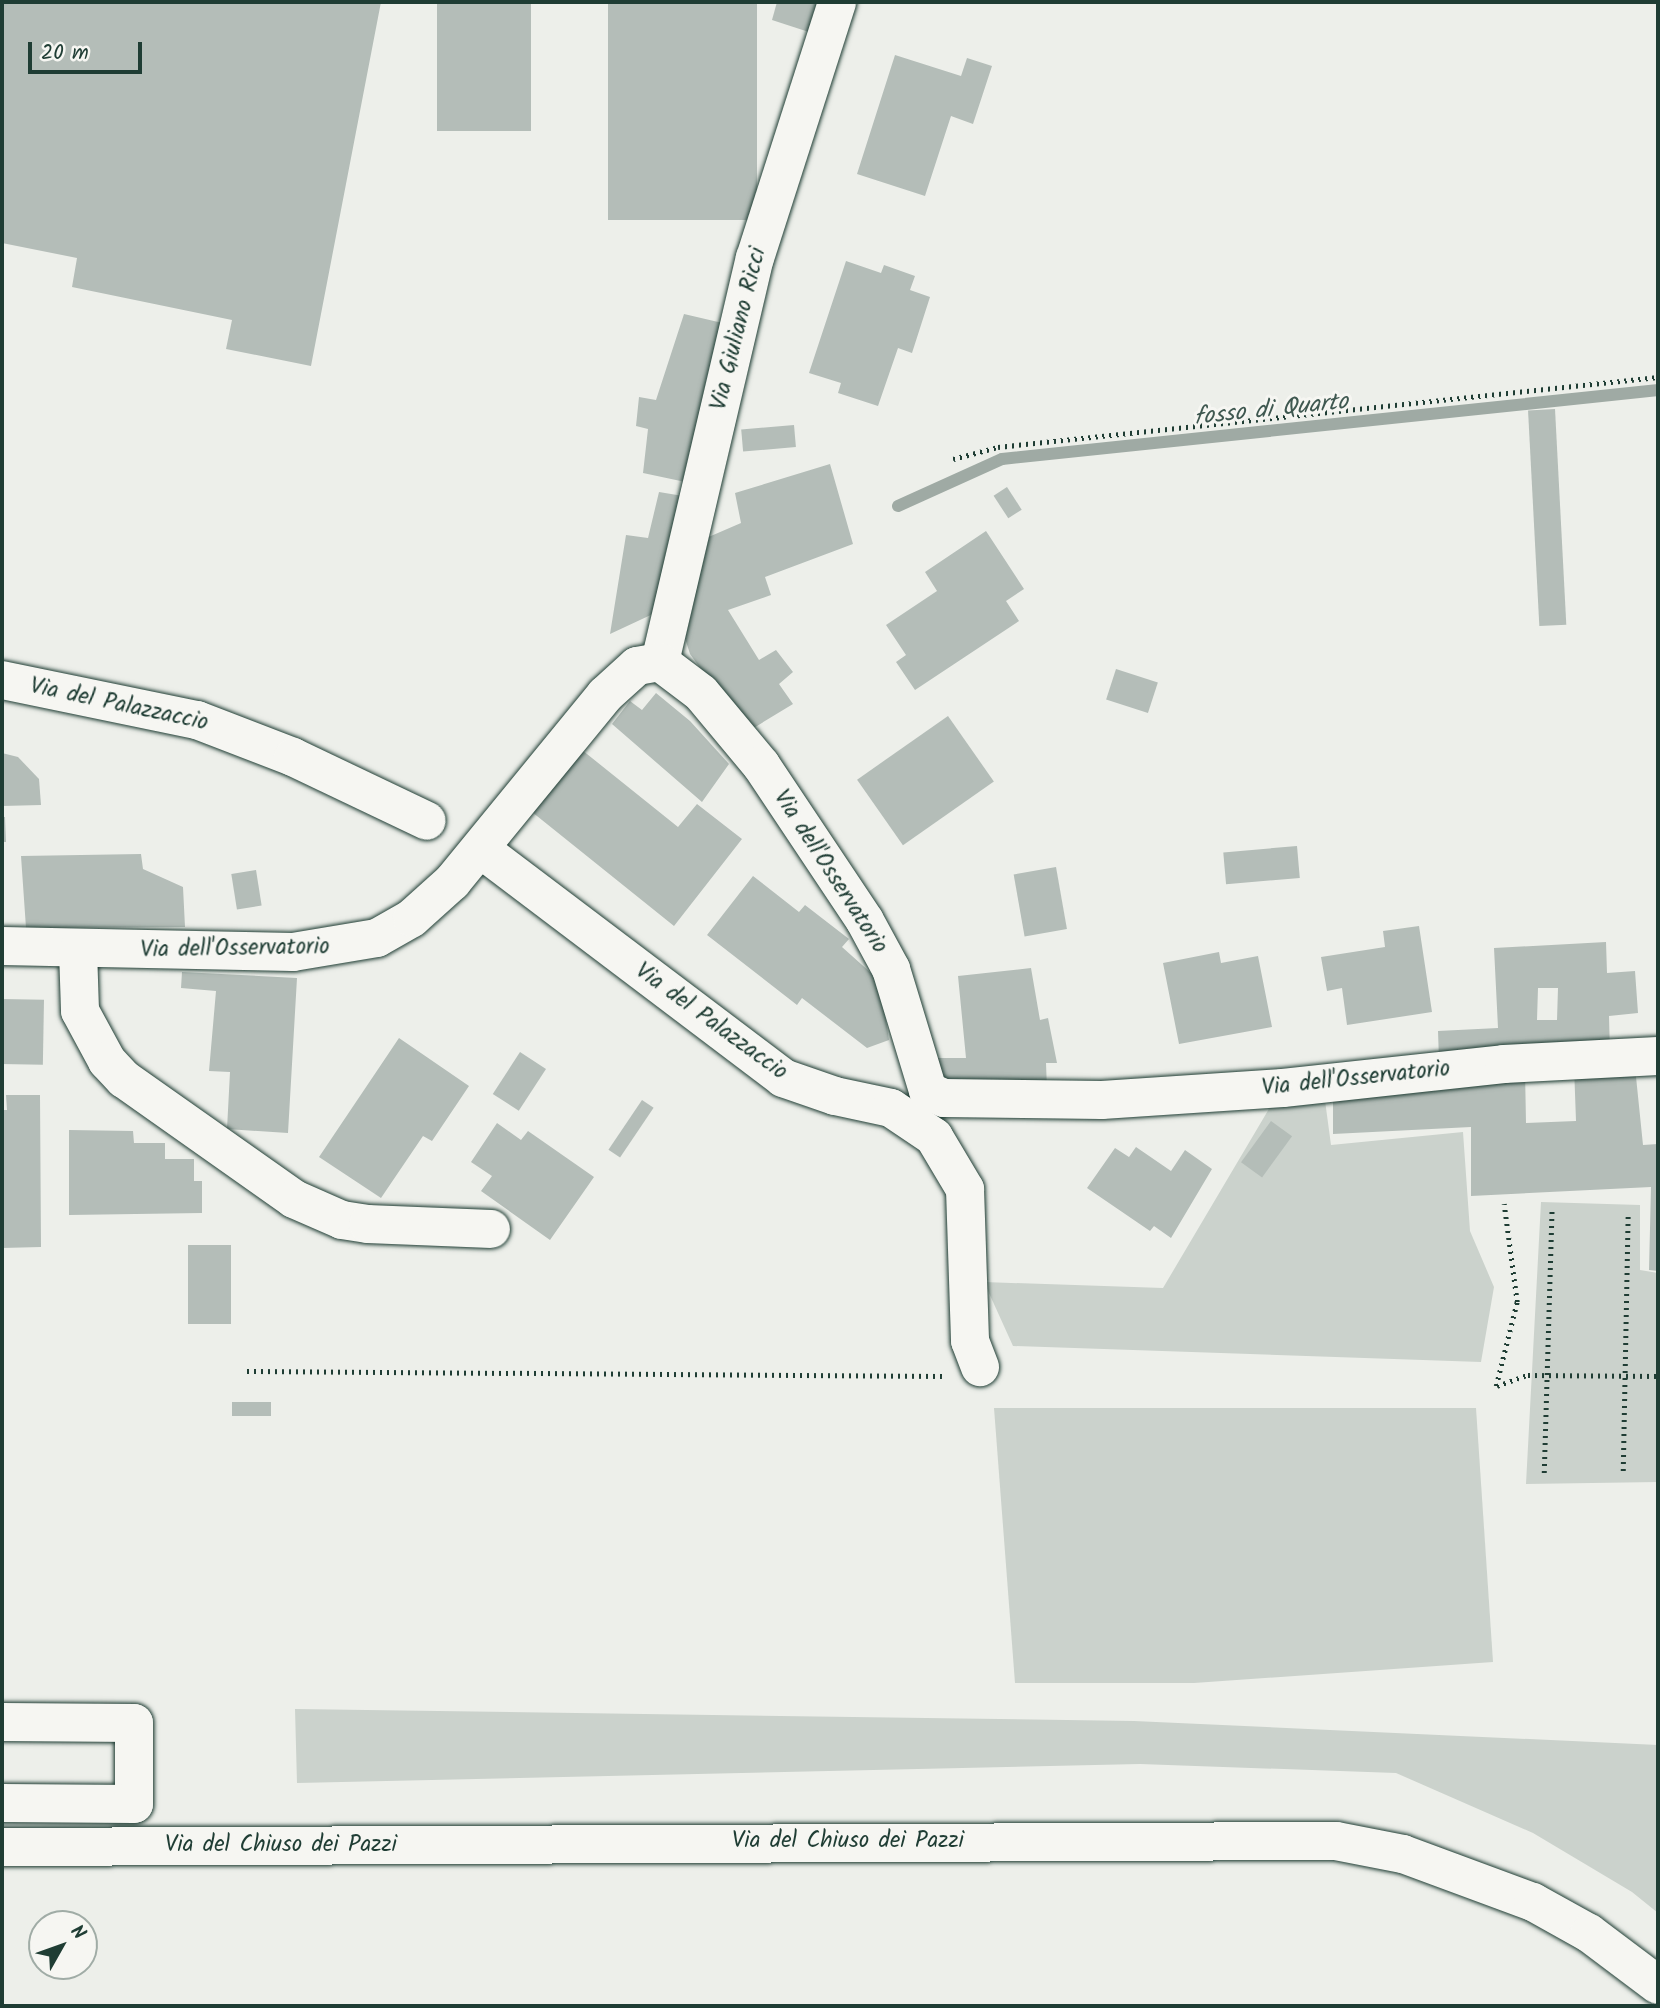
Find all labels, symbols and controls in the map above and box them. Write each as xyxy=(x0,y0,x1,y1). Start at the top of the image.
scale bar xyxy=(32,28,145,72)
text: 20 m xyxy=(41,37,89,70)
street label: Via Giuliano Ricci xyxy=(705,245,773,413)
water label: fosso di Quarto xyxy=(1193,388,1349,432)
street label: Via del Palazzaccio xyxy=(27,673,211,737)
street label: Via dell'Osservatorio xyxy=(767,785,893,959)
street label: Via dell'Osservatorio xyxy=(140,934,330,964)
street label: Via del Palazzaccio xyxy=(629,957,793,1087)
street label: Via dell'Osservatorio xyxy=(1261,1055,1451,1103)
street label: Via del Chiuso dei Pazzi xyxy=(732,1827,964,1855)
street label: Via del Chiuso dei Pazzi xyxy=(165,1831,397,1859)
north arrow xyxy=(28,1910,98,1980)
text: N xyxy=(62,1919,93,1947)

